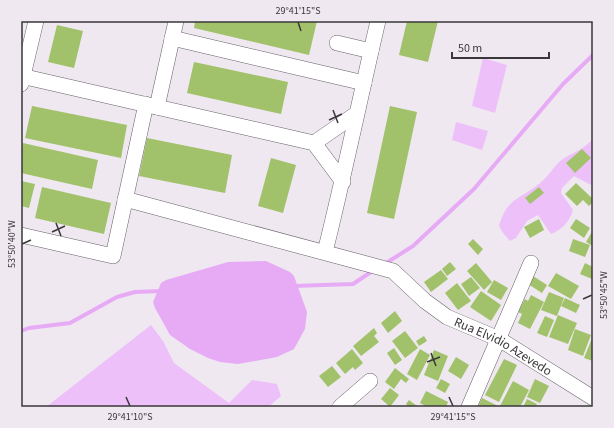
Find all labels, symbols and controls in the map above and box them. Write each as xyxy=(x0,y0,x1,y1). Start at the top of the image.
text: 29°41'15"S xyxy=(275,4,321,18)
scale bar xyxy=(452,34,549,60)
text: 50 m xyxy=(458,40,482,57)
text: 53°50'40"W xyxy=(5,220,19,268)
text: 53°50'45"W xyxy=(597,271,611,319)
street label: Rua Elvidio Azevedo xyxy=(451,313,555,380)
text: 29°41'10"S xyxy=(107,410,153,424)
text: 29°41'15"S xyxy=(430,410,476,424)

